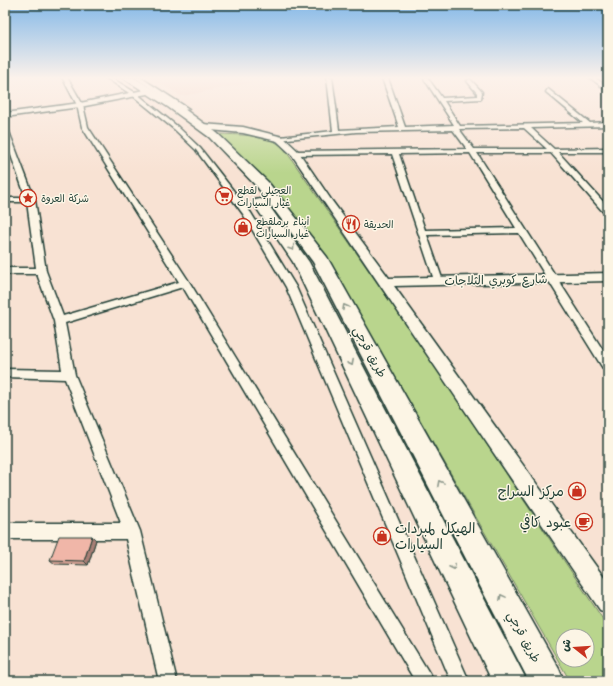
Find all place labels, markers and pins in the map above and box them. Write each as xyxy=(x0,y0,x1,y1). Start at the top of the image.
place label: العجيلي لقطع غيار السيارات xyxy=(237,183,291,211)
supermarket icon: العجيلي لقطع غيار السيارات xyxy=(214,186,234,206)
place icon: شركة العروة xyxy=(18,188,38,208)
place label: شركة العروة xyxy=(41,191,89,207)
place label: أبناء برملقطع غيار السيارات xyxy=(256,214,310,242)
restaurant icon: الحديقة xyxy=(341,214,361,234)
shop icon: أبناء برملقطع غيار السيارات xyxy=(233,217,253,237)
place label: الحديقة xyxy=(364,217,393,233)
place label: مركز السراج xyxy=(498,481,564,503)
shop icon: مركز السراج xyxy=(567,481,587,501)
place label: عبود كافي xyxy=(520,512,571,534)
cafe icon: عبود كافي xyxy=(574,512,594,532)
place label: الهيكل لمبردات السيارات xyxy=(395,518,475,556)
shop icon: الهيكل لمبردات السيارات xyxy=(372,526,392,546)

